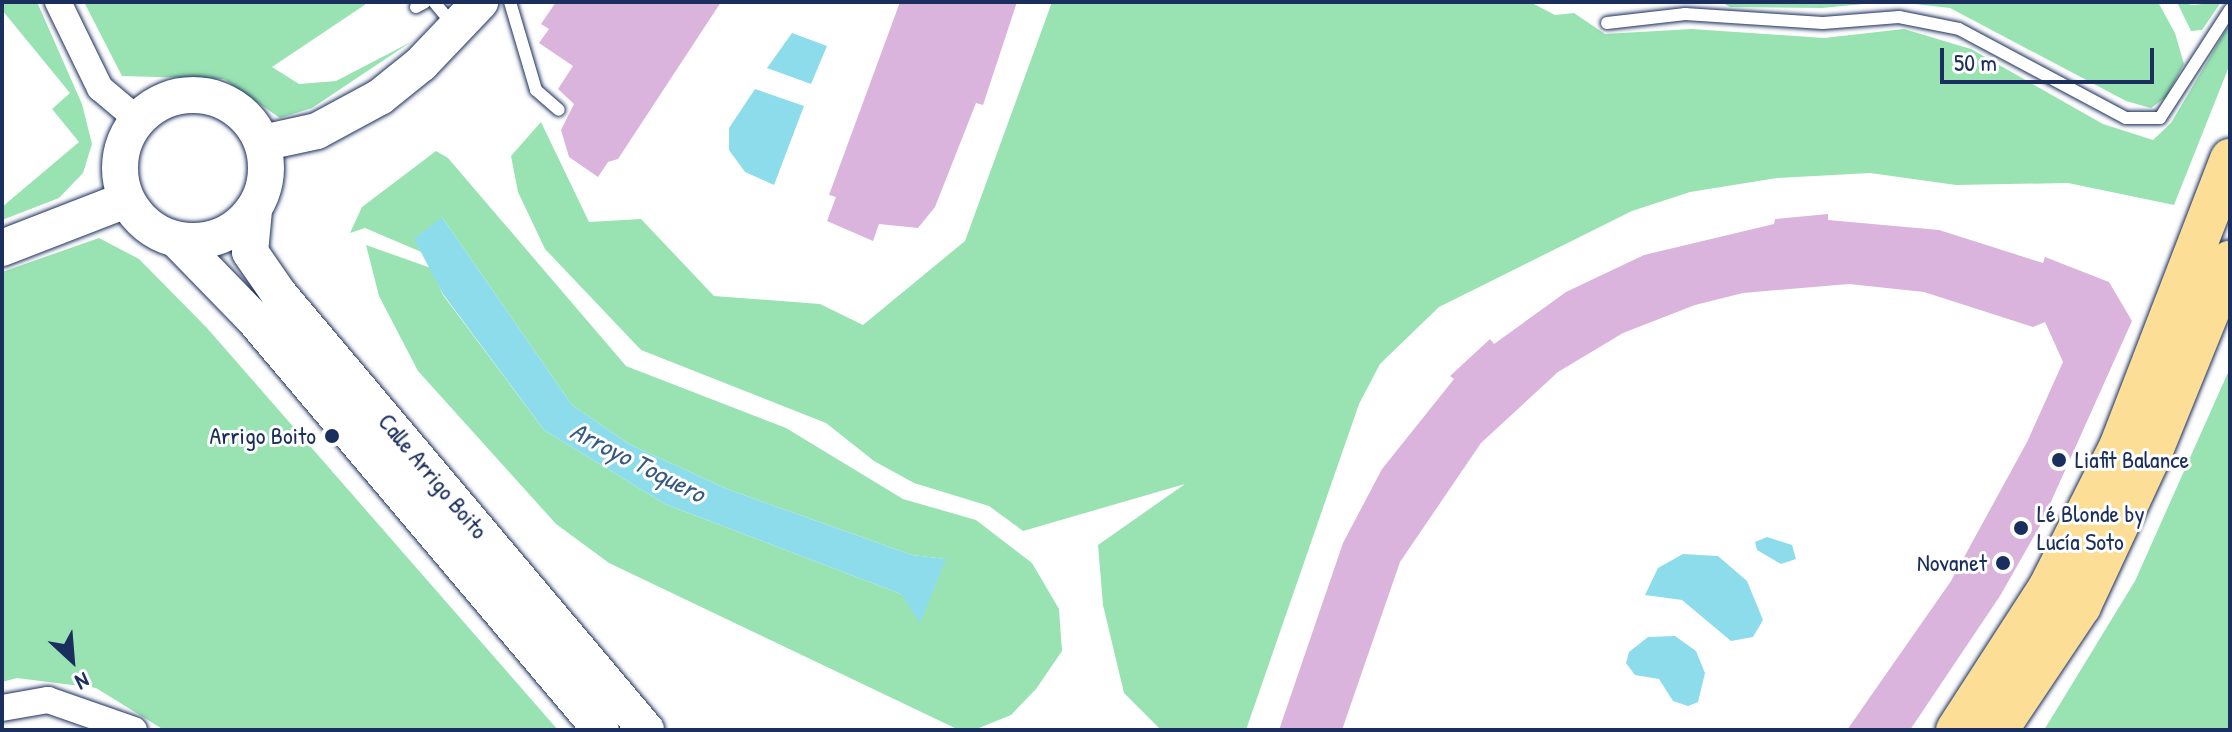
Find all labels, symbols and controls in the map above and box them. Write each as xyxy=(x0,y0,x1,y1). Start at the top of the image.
scale bar xyxy=(1944,32,2158,82)
text: 50 m xyxy=(1954,46,1997,78)
street label: Calle Arrigo Boito xyxy=(372,408,494,544)
water label: Arroyo Toquero xyxy=(566,415,710,509)
place label: Arrigo Boito xyxy=(209,422,316,450)
marker: Arrigo Boito xyxy=(323,427,341,445)
place label: Liafit Balance xyxy=(2075,446,2189,474)
marker: Liafit Balance xyxy=(2050,451,2068,469)
place label: Lé Blonde by Lucía Soto xyxy=(2037,500,2145,556)
marker: Lé Blonde by Lucía Soto xyxy=(2012,519,2030,537)
place label: Novanet xyxy=(1917,549,1987,577)
marker: Novanet xyxy=(1994,554,2012,572)
north arrow xyxy=(32,620,112,700)
text: N xyxy=(71,666,94,698)

